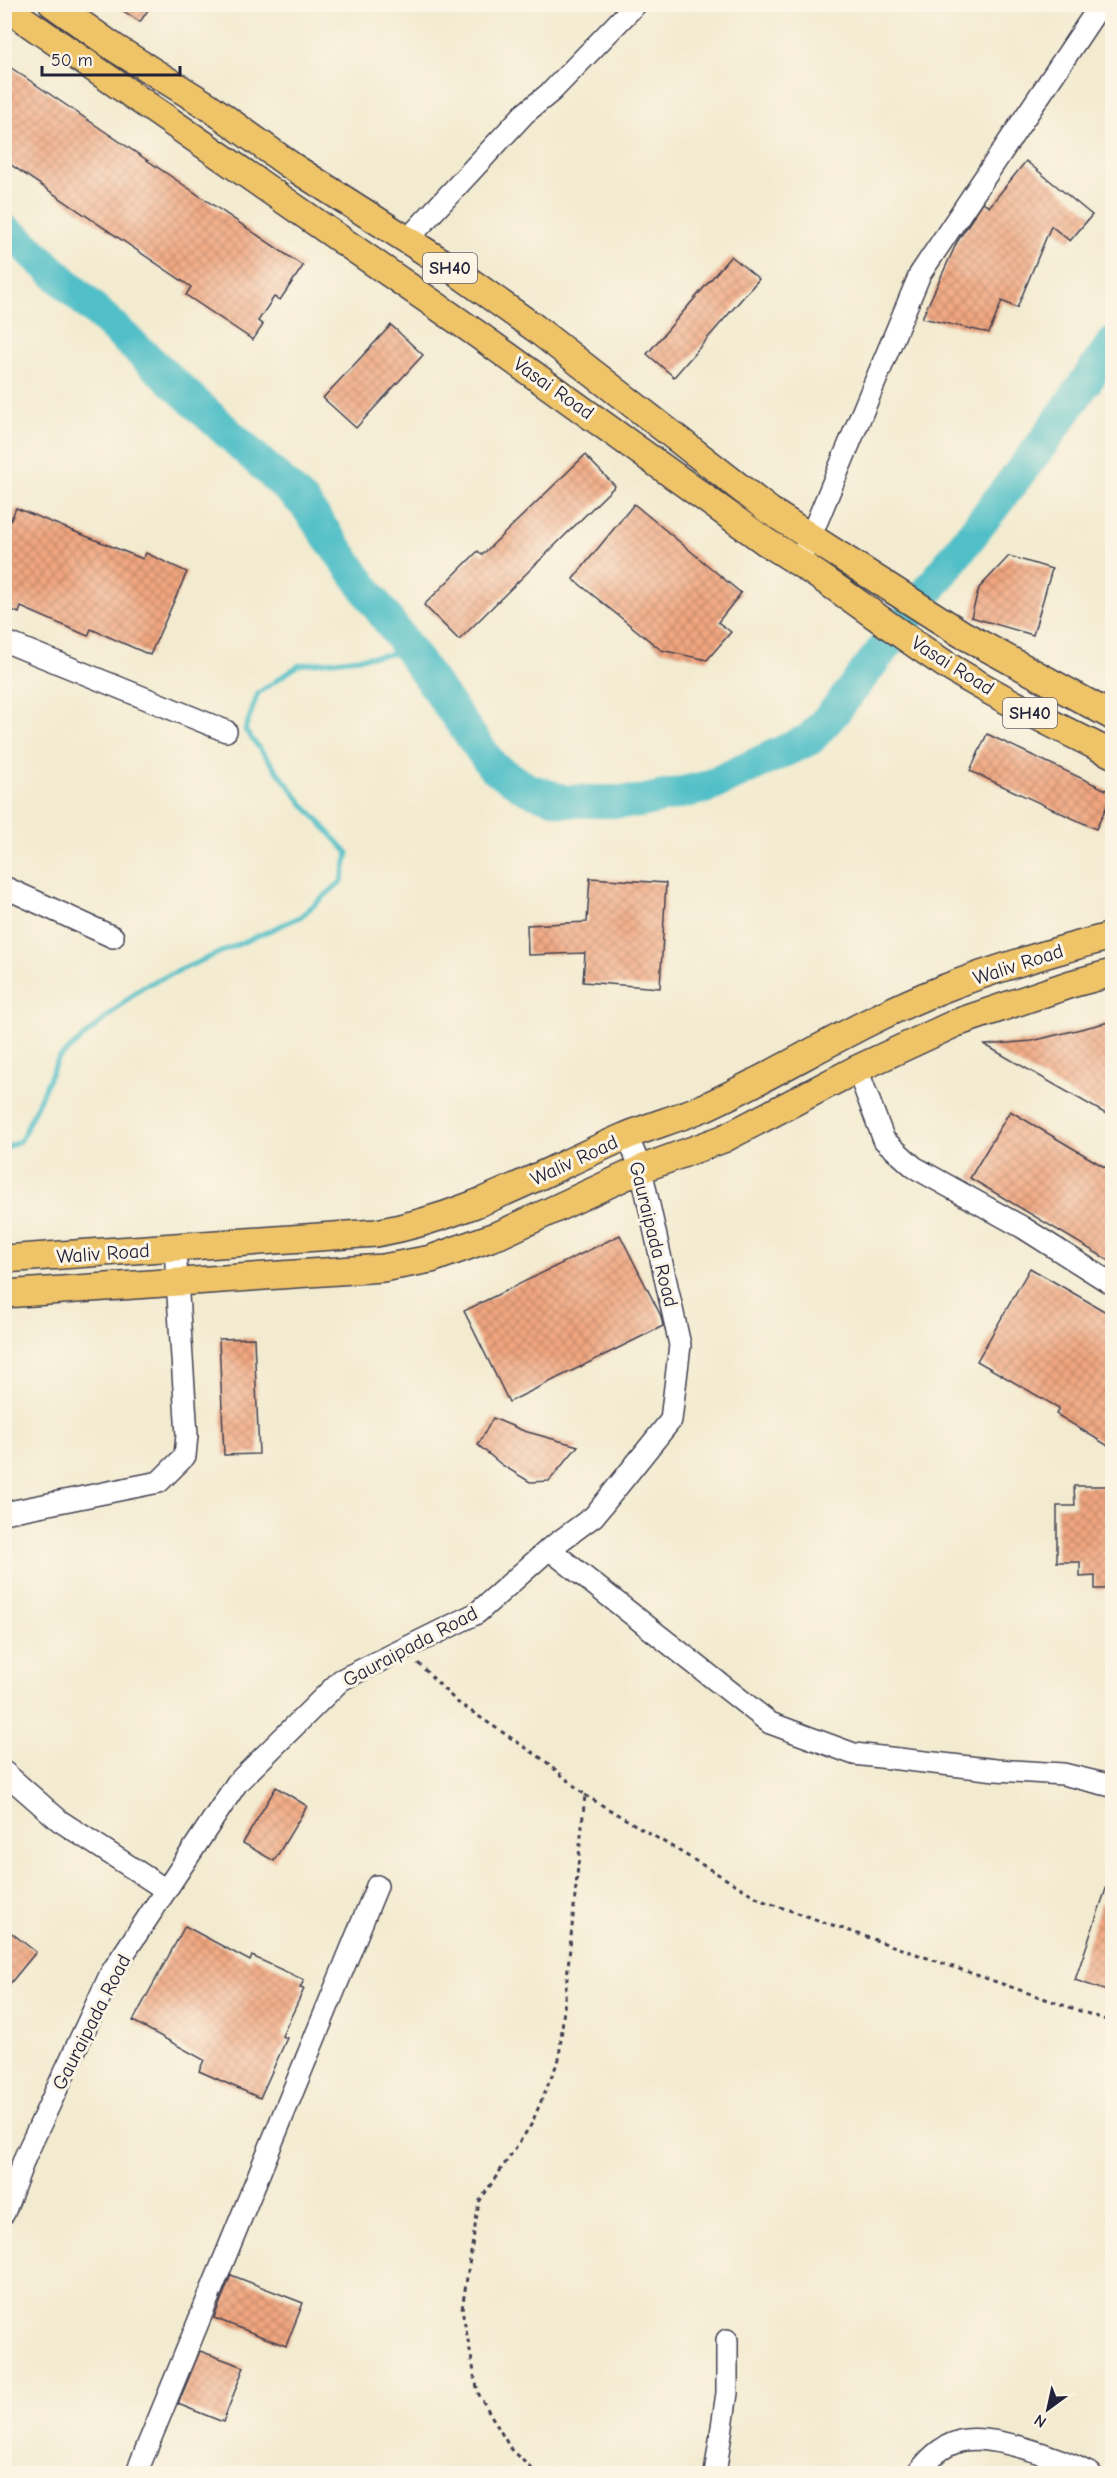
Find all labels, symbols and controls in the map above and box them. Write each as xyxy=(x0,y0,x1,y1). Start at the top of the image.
scale bar xyxy=(42,39,180,77)
text: 50 m xyxy=(51,50,93,71)
road number: SH40 xyxy=(423,253,477,283)
street label: Vasai Road xyxy=(509,352,598,424)
street label: Vasai Road xyxy=(907,631,998,700)
road number: SH40 xyxy=(1003,698,1057,728)
street label: Waliv Road xyxy=(970,939,1066,990)
street label: Waliv Road xyxy=(527,1130,621,1191)
street label: Gauraipada Road xyxy=(624,1159,683,1309)
street label: Waliv Road xyxy=(56,1239,150,1268)
street label: Gauraipada Road xyxy=(339,1601,481,1692)
street label: Gauraipada Road xyxy=(47,1951,136,2094)
north arrow xyxy=(1018,2379,1078,2439)
text: N xyxy=(1031,2410,1050,2431)

